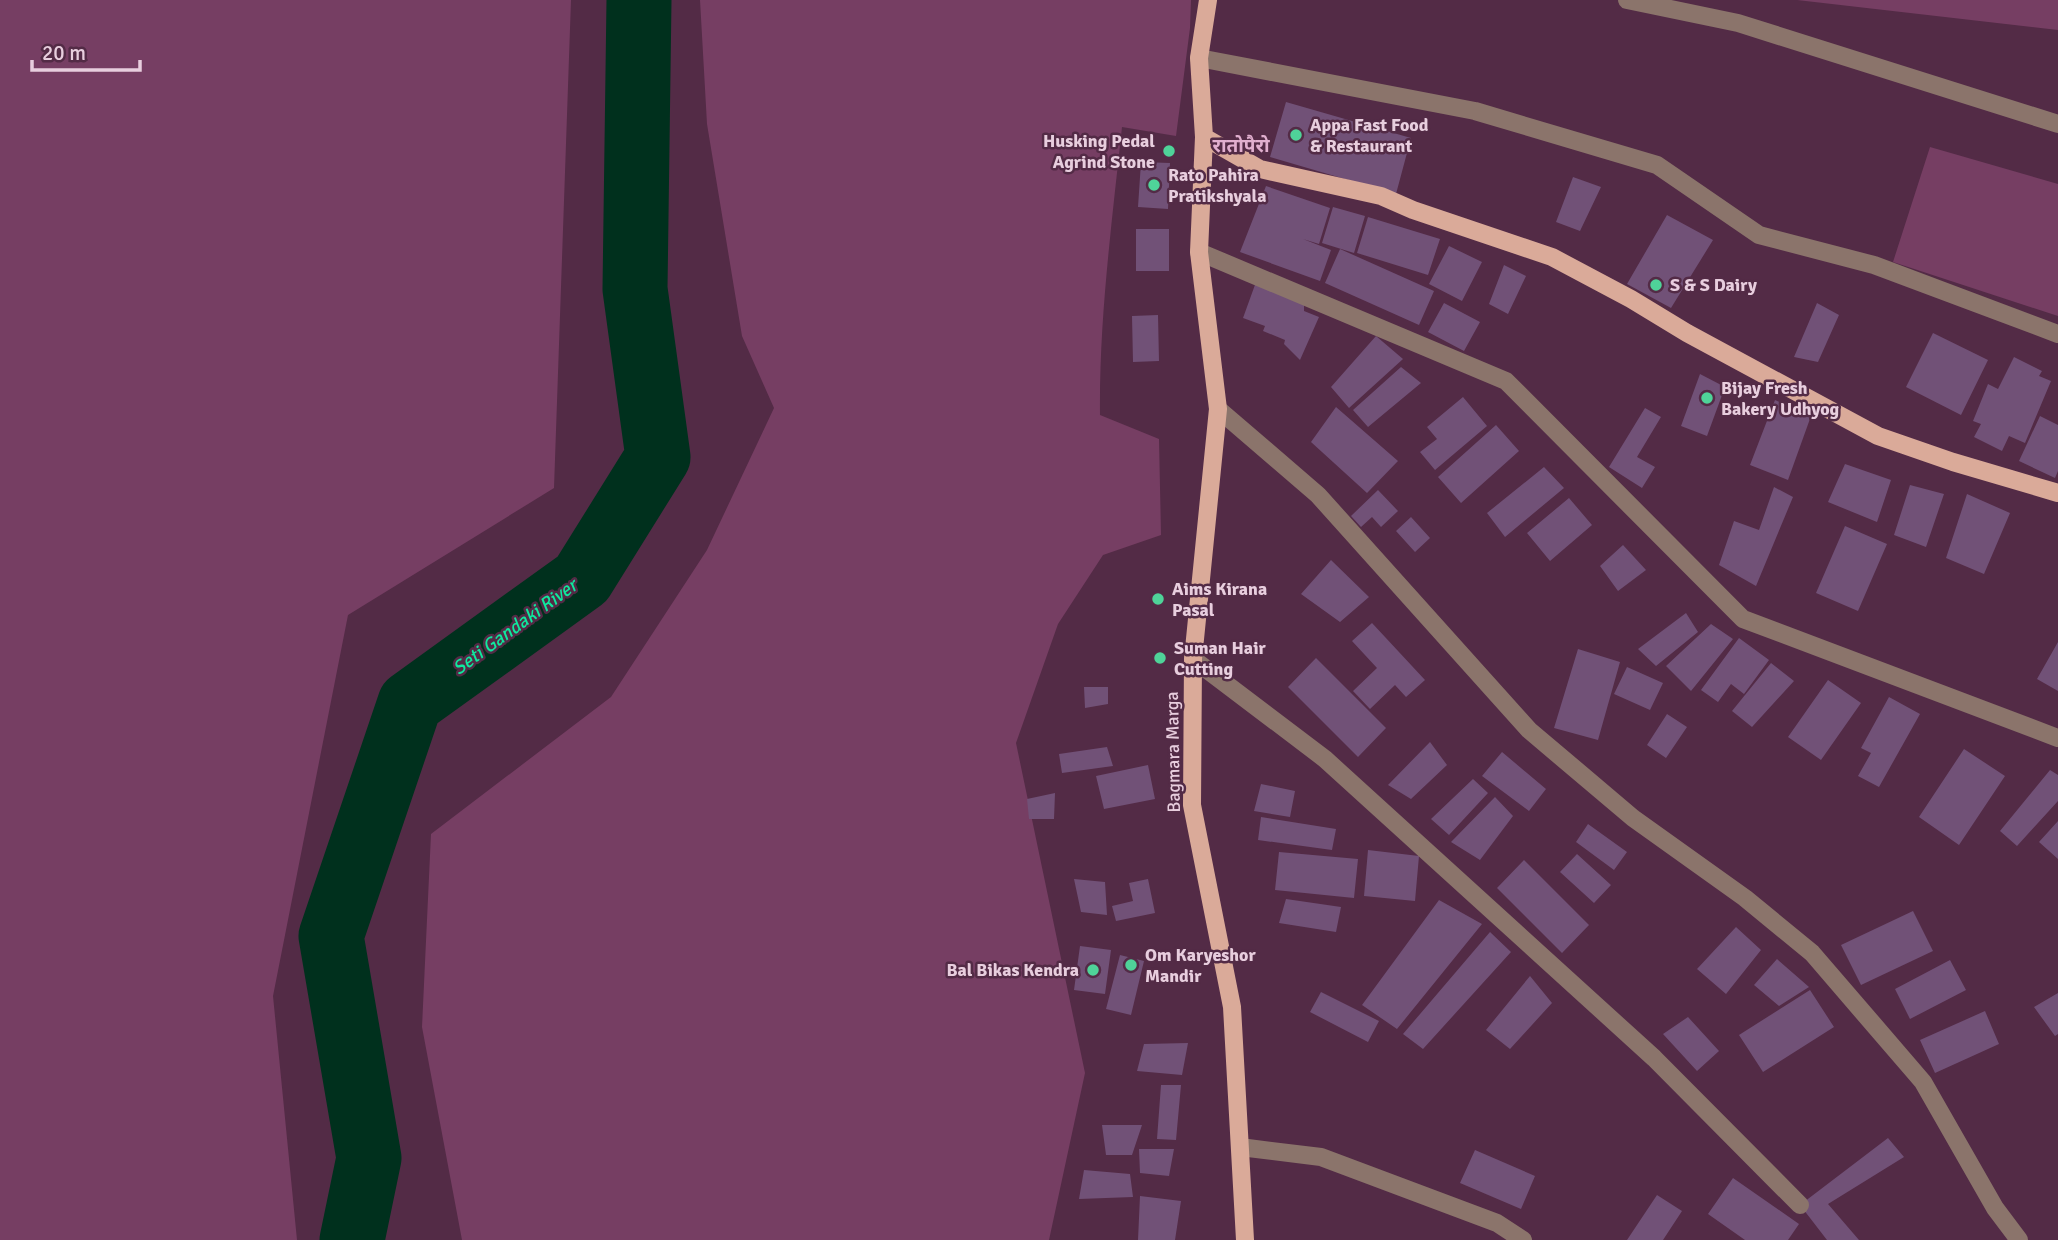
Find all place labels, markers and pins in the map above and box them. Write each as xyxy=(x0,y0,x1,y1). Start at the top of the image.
place label: Appa Fast Food & Restaurant xyxy=(1310,114,1429,157)
marker: Appa Fast Food & Restaurant xyxy=(1288,127,1304,143)
place label: Husking Pedal Agrind Stone xyxy=(1043,130,1155,173)
marker: Husking Pedal Agrind Stone xyxy=(1161,143,1177,159)
place label: Rato Pahira Pratikshyala xyxy=(1168,164,1266,207)
marker: Rato Pahira Pratikshyala xyxy=(1146,177,1162,193)
place label: S & S Dairy xyxy=(1670,274,1757,296)
marker: S & S Dairy xyxy=(1648,277,1664,293)
place label: Bijay Fresh Bakery Udhyog xyxy=(1721,377,1840,420)
marker: Bijay Fresh Bakery Udhyog xyxy=(1699,390,1715,406)
place label: Aims Kirana Pasal xyxy=(1172,578,1267,621)
marker: Aims Kirana Pasal xyxy=(1150,591,1166,607)
place label: Suman Hair Cutting xyxy=(1174,637,1267,680)
marker: Suman Hair Cutting xyxy=(1152,650,1168,666)
place label: Om Karyeshor Mandir xyxy=(1145,944,1256,987)
marker: Om Karyeshor Mandir xyxy=(1123,957,1139,973)
place label: Bal Bikas Kendra xyxy=(946,959,1079,981)
marker: Bal Bikas Kendra xyxy=(1085,962,1101,978)

